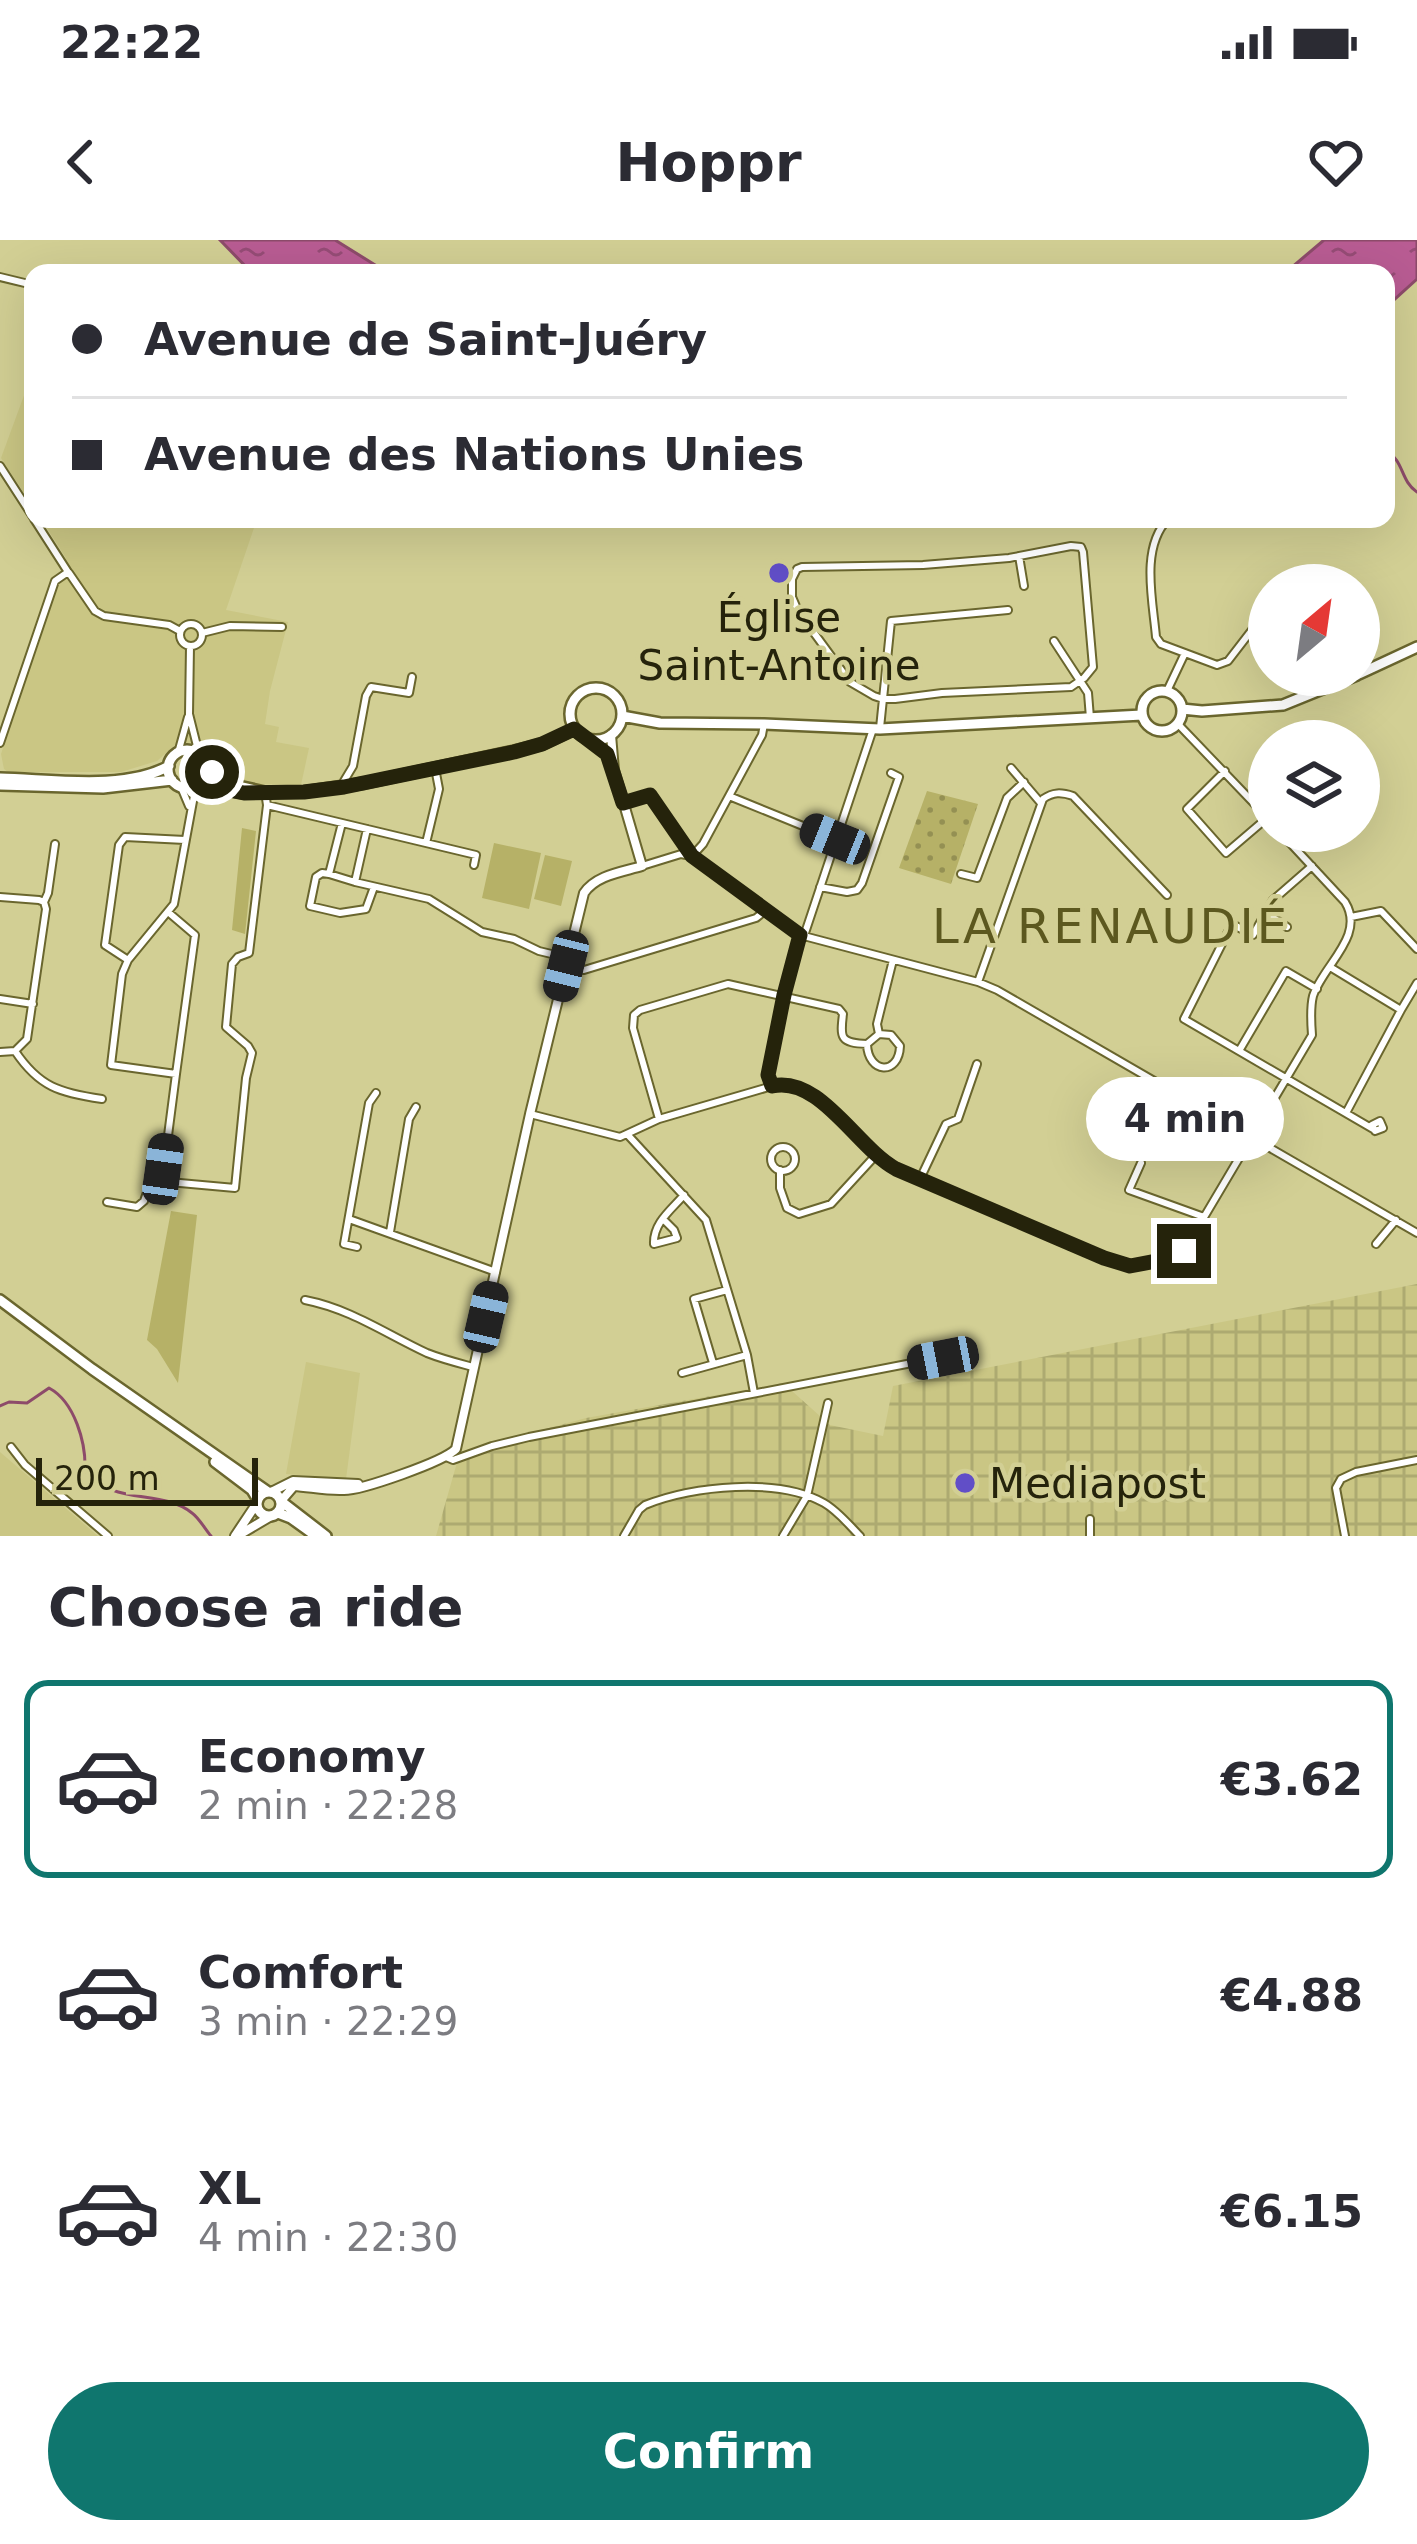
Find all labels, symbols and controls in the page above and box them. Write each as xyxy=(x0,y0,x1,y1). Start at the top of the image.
text: 22:22 xyxy=(60,16,203,69)
icon: back xyxy=(48,129,114,195)
icon: heart xyxy=(1303,129,1369,195)
text: Hoppr xyxy=(615,131,802,194)
text: Avenue de Saint-Juéry xyxy=(144,313,707,366)
text: Avenue des Nations Unies xyxy=(144,428,804,481)
marker: Église Saint-Antoine xyxy=(766,560,792,586)
north arrow xyxy=(1248,564,1380,696)
map controls xyxy=(1248,564,1380,852)
place label: Église Saint-Antoine xyxy=(637,592,921,690)
button: layers xyxy=(1248,720,1380,852)
route start xyxy=(185,745,239,799)
car xyxy=(795,809,875,869)
district label: LA RENAUDIÉ xyxy=(932,898,1290,954)
car xyxy=(540,927,592,1005)
callout: 4 min xyxy=(1085,1077,1283,1161)
text: 4 min xyxy=(1124,1096,1246,1141)
car xyxy=(140,1131,186,1207)
route end xyxy=(1157,1224,1211,1278)
car xyxy=(460,1278,512,1356)
car xyxy=(904,1333,982,1383)
scale bar xyxy=(36,1452,258,1505)
text: 200 m xyxy=(54,1459,160,1498)
place label: Mediapost xyxy=(989,1459,1206,1508)
marker: Mediapost xyxy=(952,1470,978,1496)
text: Choose a ride xyxy=(48,1576,464,1639)
icon: car xyxy=(54,1725,162,1833)
text: Economy xyxy=(198,1730,426,1783)
text: €3.62 xyxy=(1221,1753,1363,1806)
text: 2 min · 22:28 xyxy=(198,1783,458,1828)
icon: car xyxy=(54,1941,162,2049)
text: Comfort xyxy=(198,1946,403,1999)
text: €4.88 xyxy=(1221,1969,1363,2022)
text: 3 min · 22:29 xyxy=(198,1999,458,2044)
icon: car xyxy=(54,2157,162,2265)
text: XL xyxy=(198,2162,261,2215)
text: €6.15 xyxy=(1221,2185,1363,2238)
text: 4 min · 22:30 xyxy=(198,2215,458,2260)
button: Confirm xyxy=(48,2382,1369,2520)

